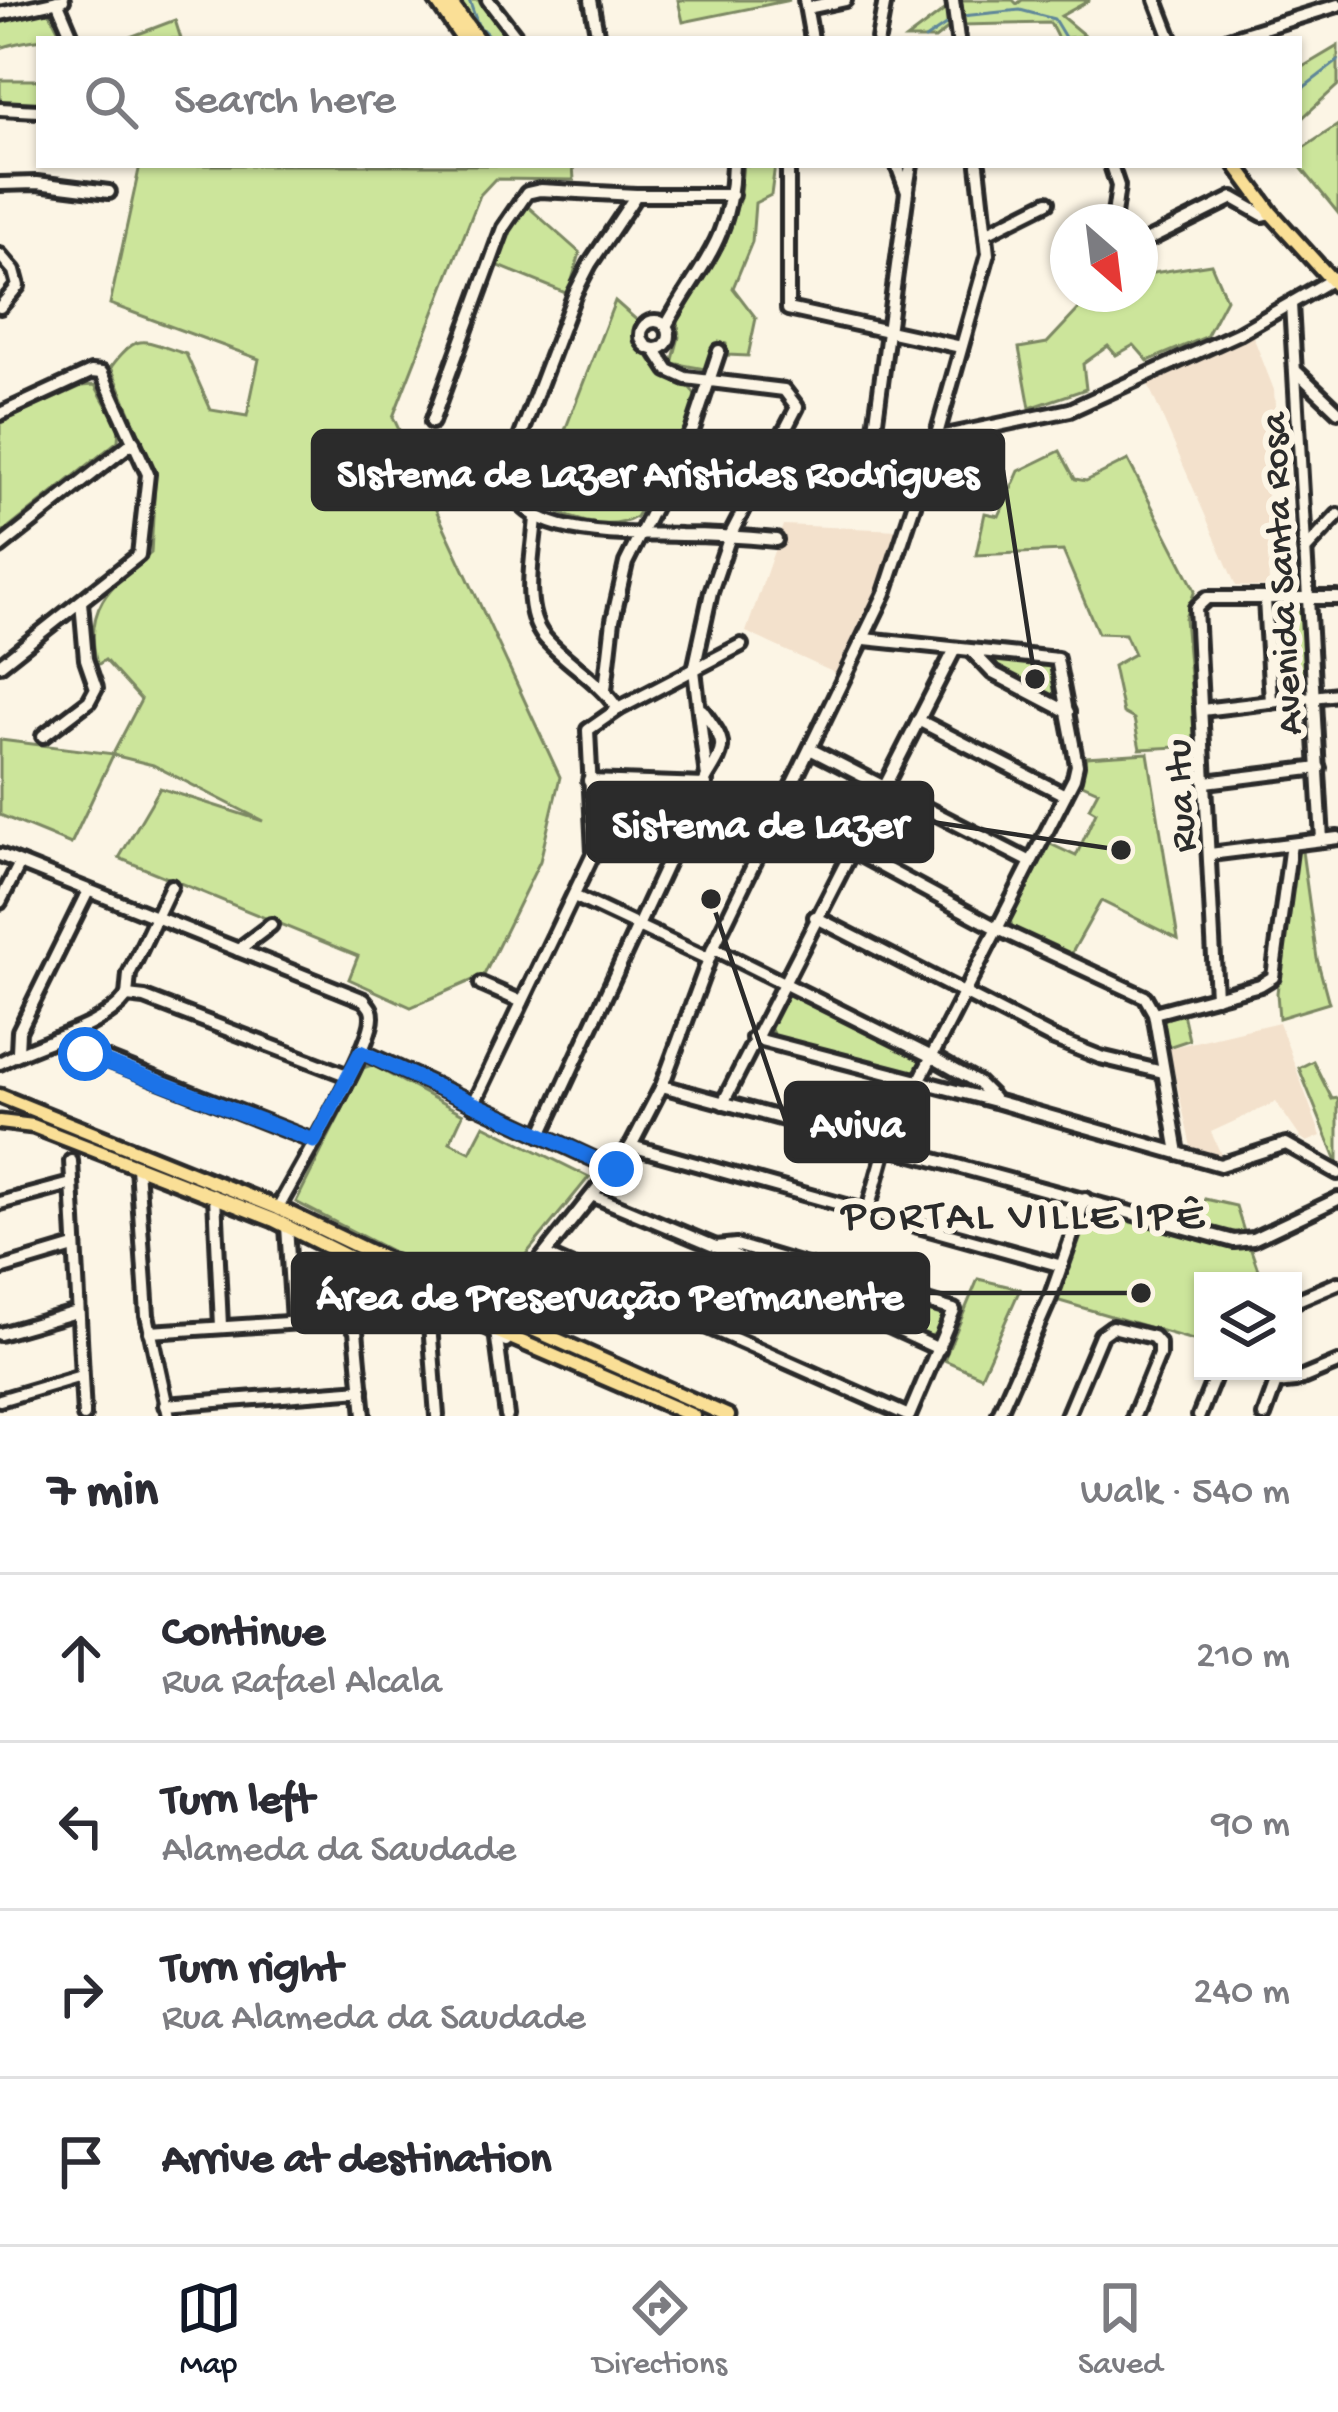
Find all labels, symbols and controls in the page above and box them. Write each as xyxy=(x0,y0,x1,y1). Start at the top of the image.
search box xyxy=(36,36,1302,168)
icon: search xyxy=(78,69,144,135)
text: Search here xyxy=(174,76,396,129)
north arrow xyxy=(1050,204,1158,312)
street label: Avenida Santa Rosa xyxy=(1254,410,1316,736)
callout: SIstema de Lazer Aristides Rodrigues xyxy=(313,431,1003,509)
text: SIstema de Lazer Aristides Rodrigues xyxy=(337,453,982,502)
street label: Rua Itu xyxy=(1158,738,1210,853)
callout: Sistema de Lazer xyxy=(588,783,932,861)
text: Sistema de Lazer xyxy=(612,804,912,853)
route start xyxy=(58,1027,112,1081)
callout: Aviva xyxy=(786,1083,928,1161)
text: Aviva xyxy=(809,1104,907,1153)
route end xyxy=(589,1142,643,1196)
district label: PORTAL VILLE IPÊ xyxy=(839,1192,1207,1245)
callout: Área de Preservação Permanente xyxy=(293,1254,928,1332)
map controls xyxy=(1194,1272,1302,1380)
button: layers xyxy=(1194,1272,1302,1380)
text: Área de Preservação Permanente xyxy=(316,1275,905,1325)
text: 7 min xyxy=(48,1464,158,1524)
text: Walk · 540 m xyxy=(1080,1471,1290,1517)
text: Continue xyxy=(162,1608,325,1661)
icon: ahead xyxy=(48,1625,114,1691)
text: 210 m xyxy=(1196,1635,1290,1681)
text: Rua Rafael Alcala xyxy=(162,1661,442,1707)
text: Turn left xyxy=(162,1776,314,1829)
icon: left xyxy=(48,1793,114,1859)
text: 90 m xyxy=(1211,1803,1290,1849)
text: Alameda da Saudade xyxy=(162,1829,516,1875)
text: Turn right xyxy=(162,1944,342,1997)
icon: right xyxy=(48,1961,114,2027)
text: 240 m xyxy=(1193,1971,1290,2017)
text: Rua Alameda da Saudade xyxy=(162,1997,586,2043)
icon: arrive xyxy=(48,2129,114,2195)
text: Arrive at destination xyxy=(162,2135,551,2188)
tab: Map xyxy=(176,2275,242,2385)
tab: Directions xyxy=(593,2275,727,2385)
tab: Saved xyxy=(1078,2275,1162,2385)

